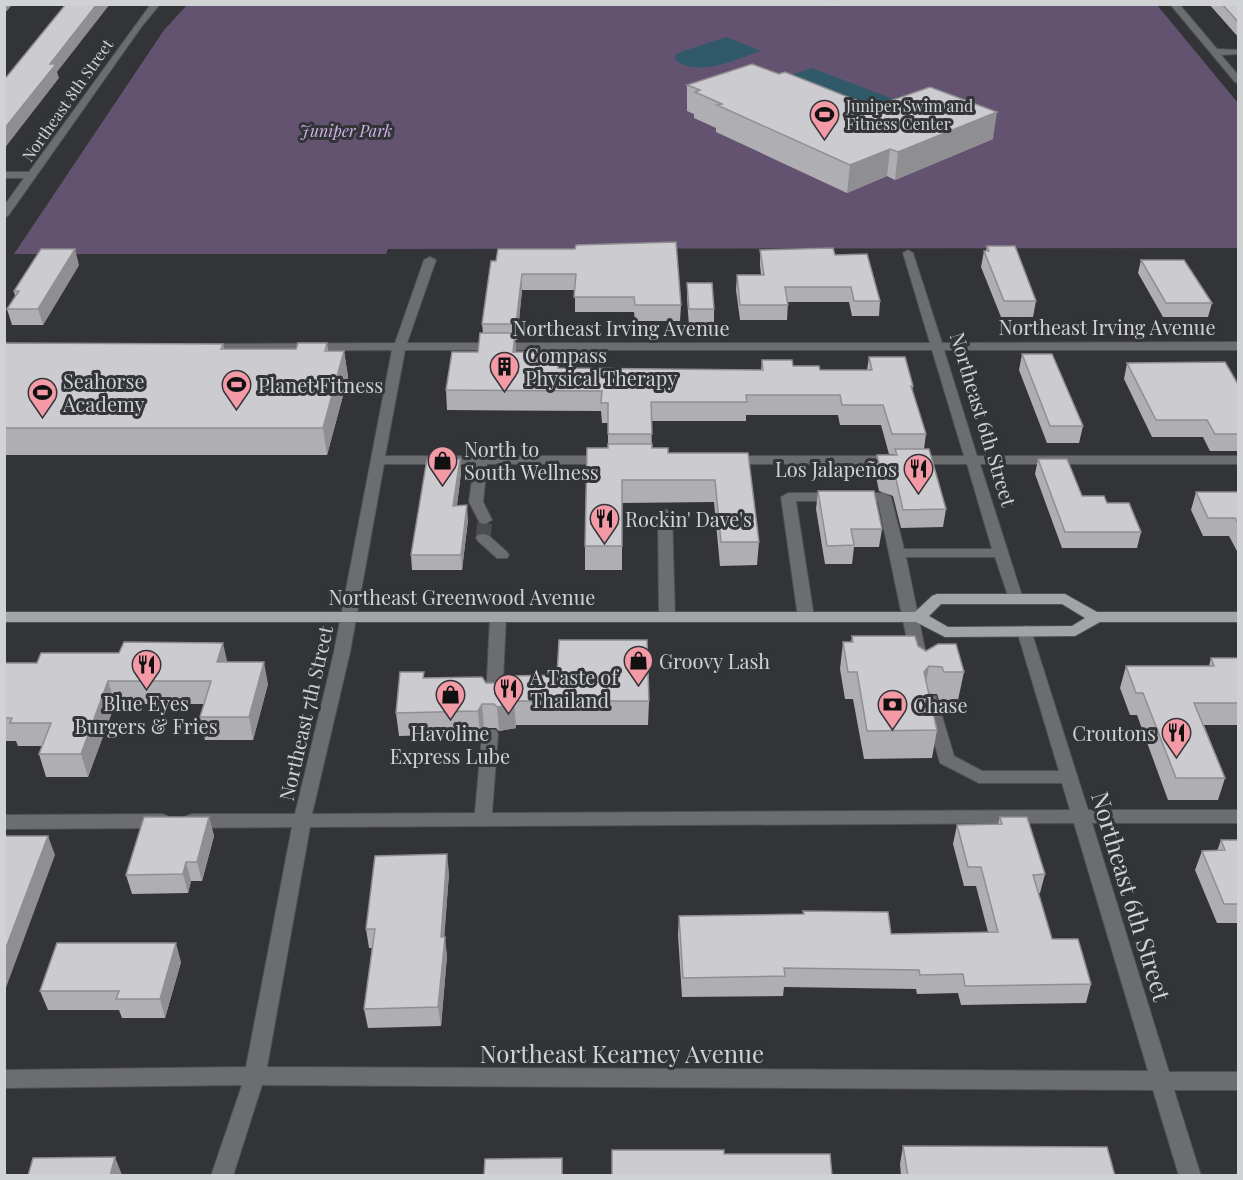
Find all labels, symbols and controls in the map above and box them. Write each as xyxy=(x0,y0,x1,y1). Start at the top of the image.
street label: Northeast 8th Street xyxy=(17,34,117,165)
place label: Juniper Swim and Fitness Center xyxy=(845,95,973,134)
sports icon: Juniper Swim and Fitness Center xyxy=(809,98,841,140)
park label: Juniper Park xyxy=(300,120,392,141)
street label: Northeast Irving Avenue xyxy=(998,313,1216,340)
street label: Northeast Irving Avenue xyxy=(512,314,730,341)
street label: Northeast 6th Street xyxy=(945,328,1024,510)
place label: Compass Physical Therapy xyxy=(525,341,677,391)
building icon: Compass Physical Therapy xyxy=(488,350,520,392)
place label: Seahorse Academy xyxy=(62,367,145,417)
sports icon: Planet Fitness xyxy=(221,368,253,410)
place label: Planet Fitness xyxy=(258,371,383,398)
sports icon: Seahorse Academy xyxy=(26,376,58,418)
place label: North to South Wellness xyxy=(464,435,599,485)
shop icon: North to South Wellness xyxy=(427,444,459,486)
restaurant icon: Los Jalapeños xyxy=(902,452,934,494)
place label: Los Jalapeños xyxy=(775,455,897,482)
restaurant icon: Rockin' Dave's xyxy=(588,502,620,544)
place label: Rockin' Dave's xyxy=(625,505,752,532)
street label: Northeast Greenwood Avenue xyxy=(329,583,595,610)
street label: Northeast 7th Street xyxy=(272,622,338,803)
shop icon: Groovy Lash xyxy=(622,644,654,686)
place label: Groovy Lash xyxy=(659,647,770,674)
restaurant icon: Blue Eyes Burgers & Fries xyxy=(130,648,162,690)
place label: A Taste of Thailand xyxy=(529,663,619,713)
restaurant icon: A Taste of Thailand xyxy=(493,672,525,714)
shop icon: Havoline Express Lube xyxy=(434,678,466,720)
bank icon: Chase xyxy=(876,688,908,730)
place label: Blue Eyes Burgers & Fries xyxy=(74,689,218,739)
place label: Chase xyxy=(913,691,968,718)
restaurant icon: Croutons xyxy=(1161,716,1193,758)
place label: Havoline Express Lube xyxy=(390,719,510,769)
place label: Croutons xyxy=(1072,719,1156,746)
street label: Northeast 6th Street xyxy=(1085,787,1179,1005)
street label: Northeast Kearney Avenue xyxy=(480,1037,764,1069)

